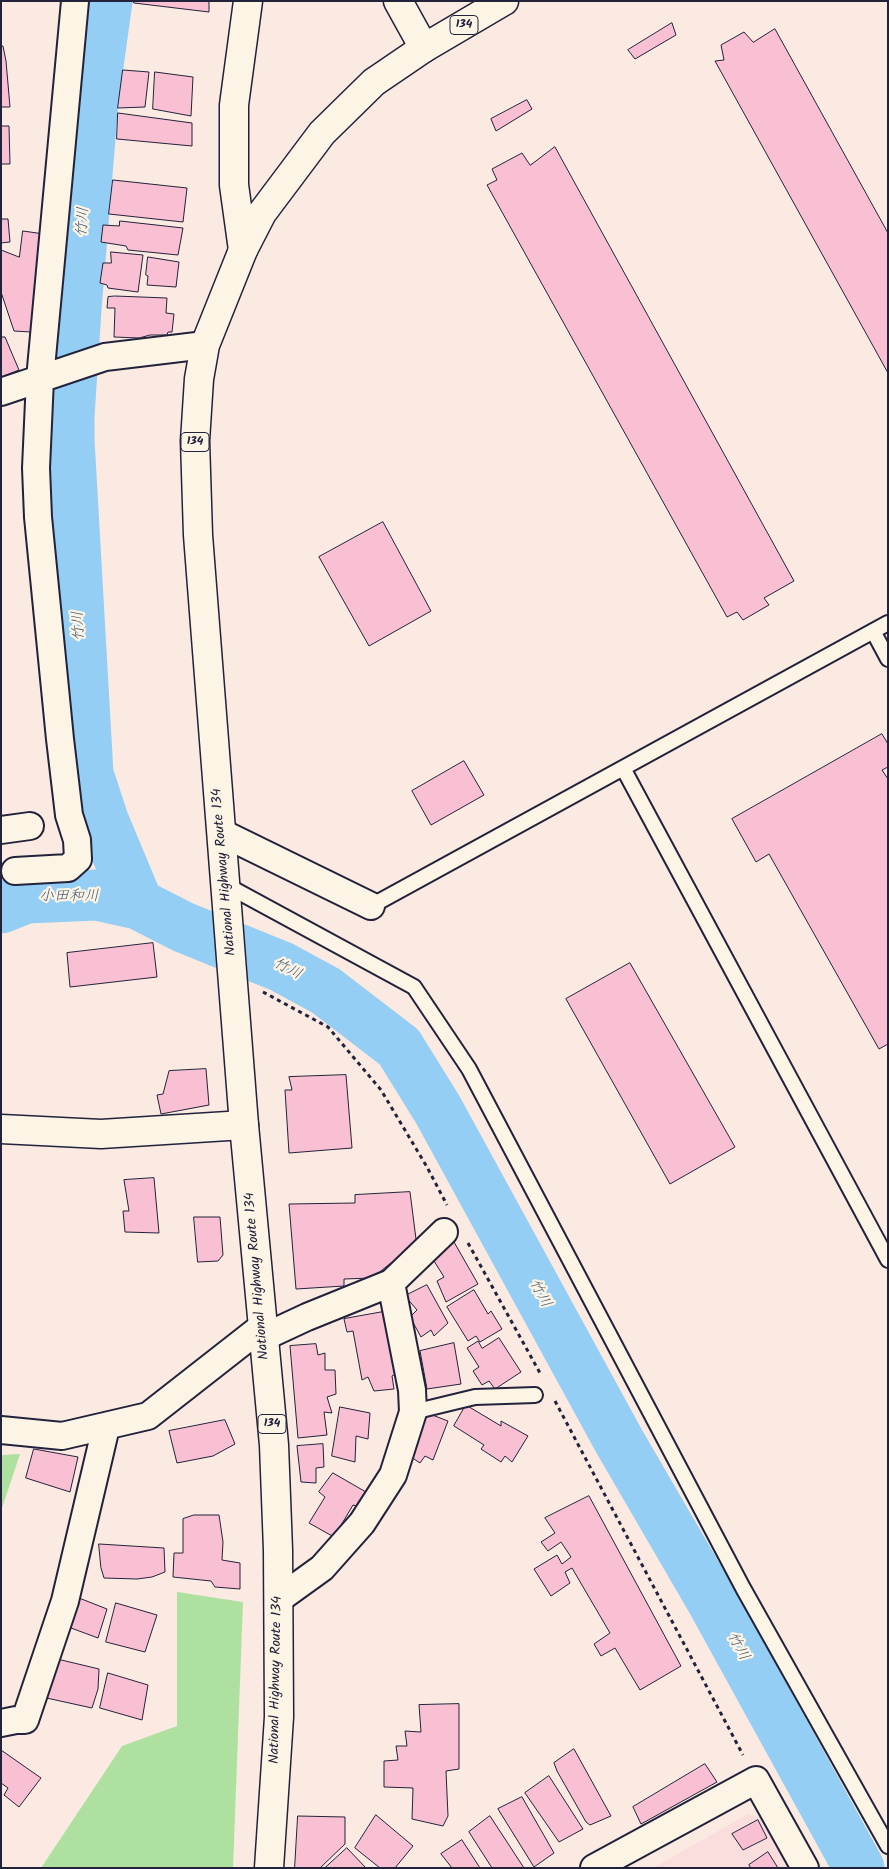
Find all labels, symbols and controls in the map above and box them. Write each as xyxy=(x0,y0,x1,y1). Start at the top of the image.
road number: 134 xyxy=(450,16,478,34)
water label: 竹川 xyxy=(74,206,94,238)
road number: 134 xyxy=(181,432,209,452)
water label: 竹川 xyxy=(70,611,90,641)
street label: National Highway Route 134 xyxy=(209,788,241,956)
water label: 小田和川 xyxy=(39,888,99,906)
water label: 竹川 xyxy=(270,955,304,985)
street label: National Highway Route 134 xyxy=(242,1192,274,1360)
water label: 竹川 xyxy=(524,1277,554,1311)
road number: 134 xyxy=(258,1415,286,1434)
street label: National Highway Route 134 xyxy=(267,1596,287,1764)
water label: 竹川 xyxy=(722,1630,752,1664)

